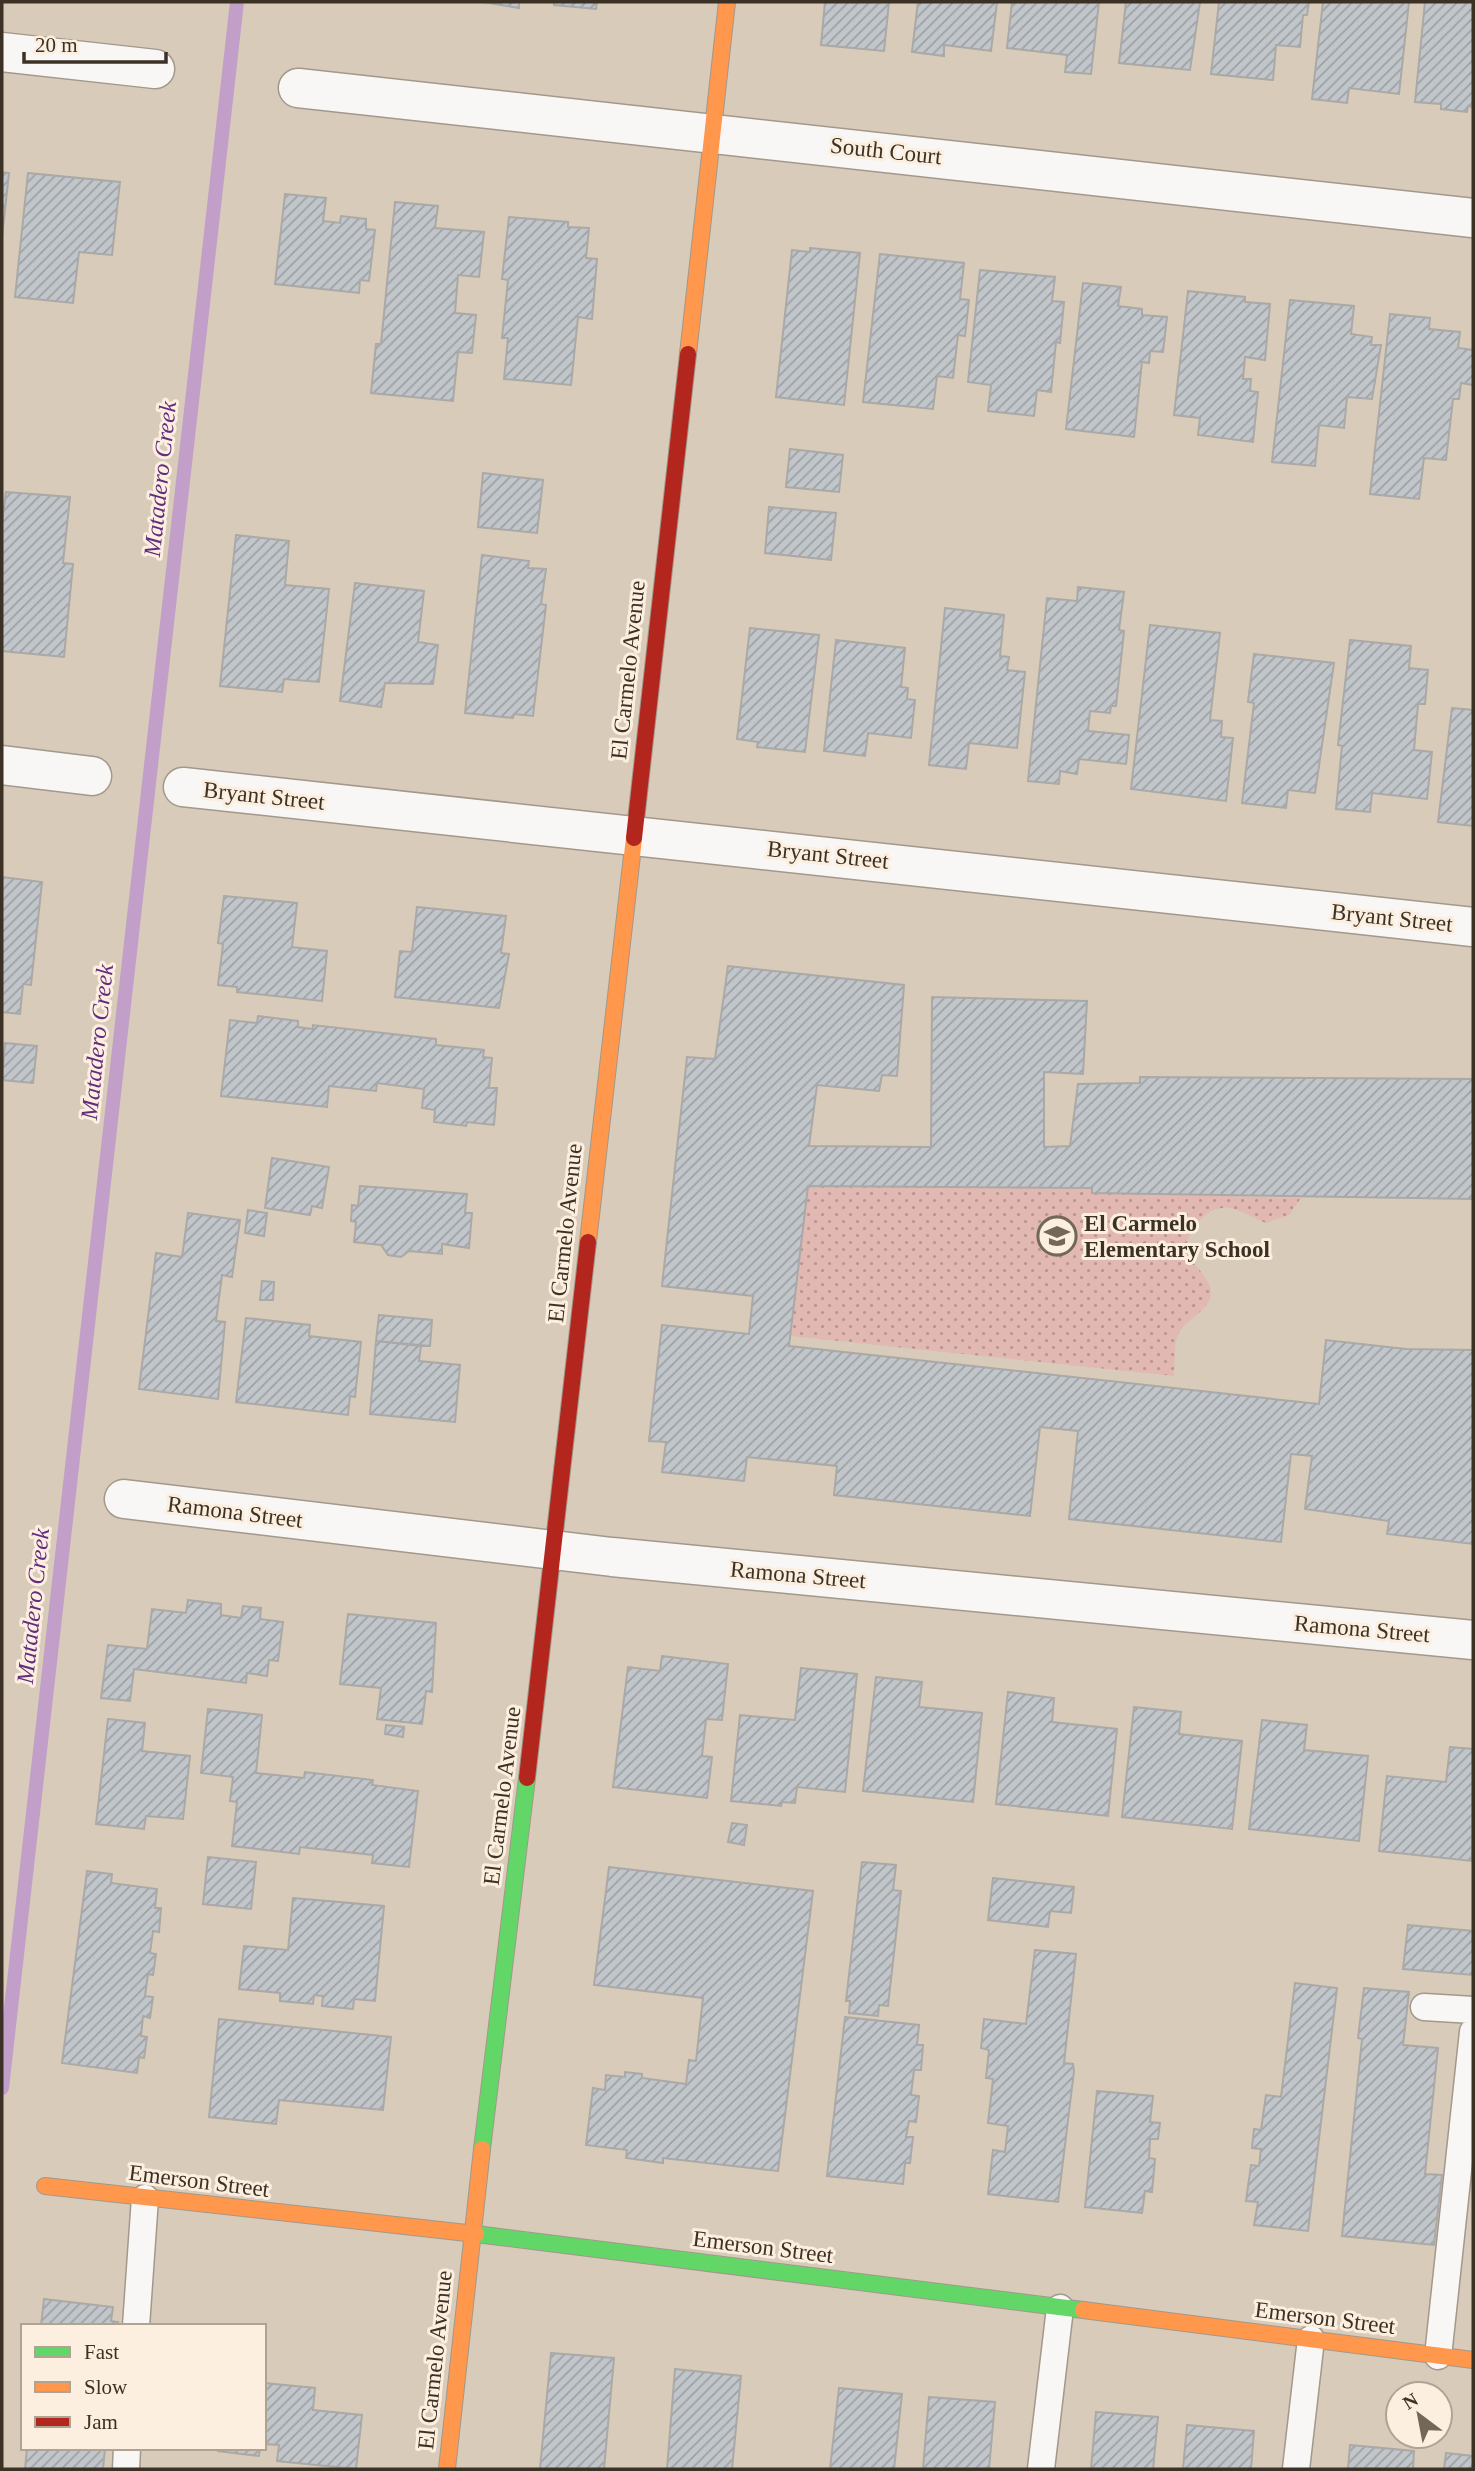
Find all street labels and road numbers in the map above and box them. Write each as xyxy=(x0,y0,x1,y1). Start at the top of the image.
street label: South Court xyxy=(829,133,944,169)
street label: El Carmelo Avenue xyxy=(606,579,650,761)
street label: Bryant Street xyxy=(202,777,327,815)
street label: Bryant Street xyxy=(766,836,891,874)
street label: Bryant Street xyxy=(1330,899,1455,937)
street label: El Carmelo Avenue xyxy=(543,1142,587,1324)
street label: Ramona Street xyxy=(166,1491,305,1533)
street label: Ramona Street xyxy=(729,1557,867,1593)
street label: Ramona Street xyxy=(1293,1611,1431,1647)
street label: El Carmelo Avenue xyxy=(479,1705,525,1887)
street label: Emerson Street xyxy=(127,2160,271,2202)
street label: Emerson Street xyxy=(691,2226,835,2268)
street label: El Carmelo Avenue xyxy=(413,2269,457,2451)
street label: Emerson Street xyxy=(1253,2297,1397,2339)

